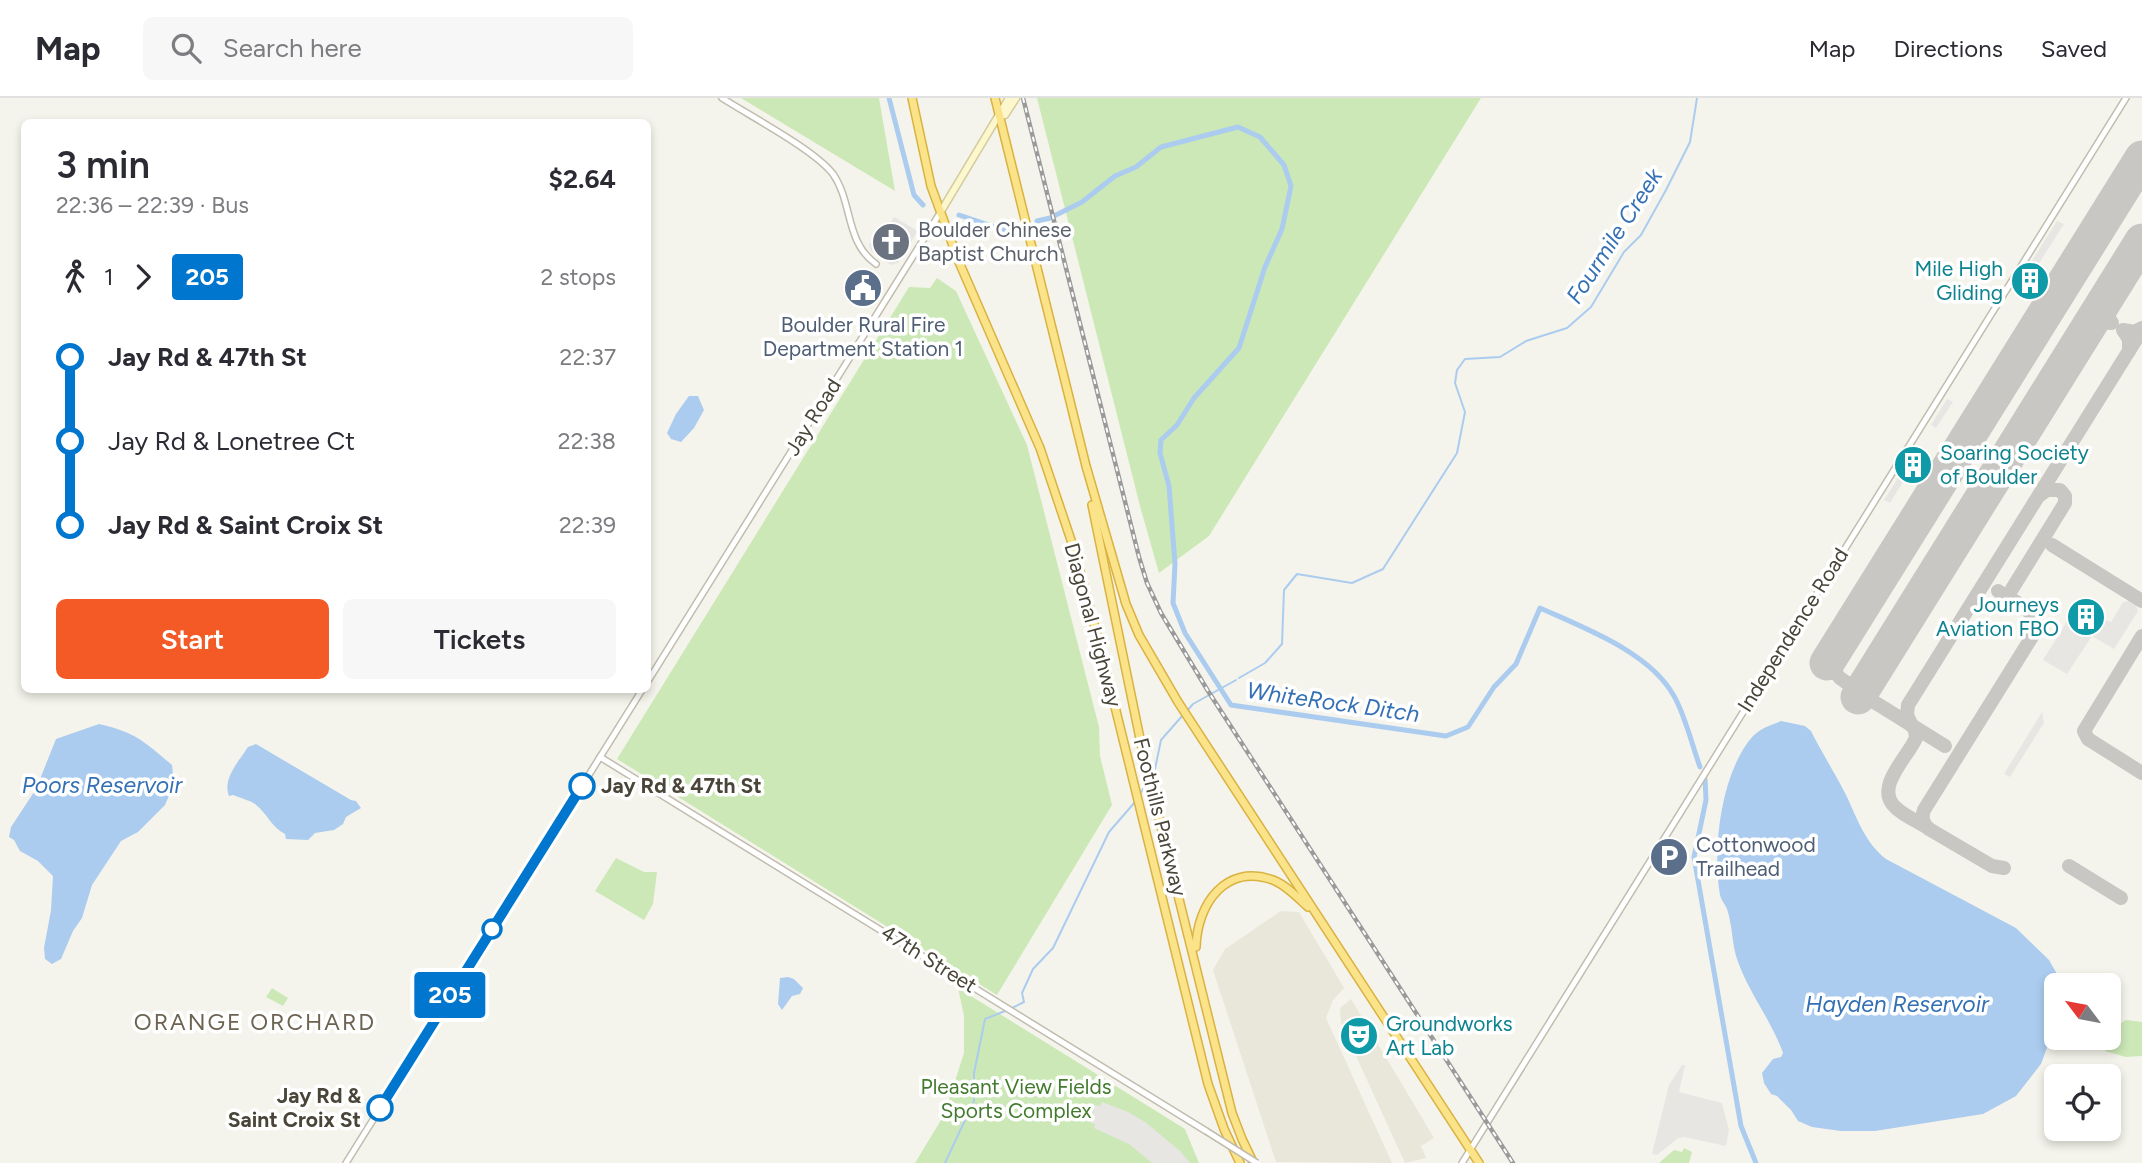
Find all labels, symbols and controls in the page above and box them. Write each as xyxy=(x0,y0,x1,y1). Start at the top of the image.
search box xyxy=(143,17,633,80)
text: Map xyxy=(35,29,101,68)
icon: search xyxy=(167,29,205,67)
text: Search here xyxy=(223,32,362,64)
text: Map xyxy=(1809,34,1855,63)
text: Directions xyxy=(1893,34,2003,63)
text: Saved xyxy=(2041,34,2107,63)
text: 3 min xyxy=(56,142,150,188)
text: $2.64 xyxy=(549,163,616,195)
water label: Fourmile Creek xyxy=(1560,163,1669,309)
text: 22:36 – 22:39 · Bus xyxy=(56,191,249,219)
place label: Boulder Chinese Baptist Church xyxy=(918,217,1072,266)
church icon: Boulder Chinese Baptist Church xyxy=(870,221,912,263)
place label: Mile High Gliding xyxy=(1914,256,2003,305)
icon: walk xyxy=(56,258,94,296)
icon: forward xyxy=(124,258,162,296)
building icon: Mile High Gliding xyxy=(2009,260,2051,302)
text: 205 xyxy=(186,262,229,291)
text: 1 xyxy=(104,263,114,291)
text: 2 stops xyxy=(540,263,616,291)
public building icon: Boulder Rural Fire Department Station 1 xyxy=(842,267,884,309)
place label: Boulder Rural Fire Department Station 1 xyxy=(763,312,963,361)
text: Jay Rd & 47th St xyxy=(108,341,307,373)
text: 22:37 xyxy=(560,343,616,371)
street label: Jay Road xyxy=(779,374,846,460)
text: Jay Rd & Lonetree Ct xyxy=(108,425,355,457)
text: 22:38 xyxy=(558,427,616,455)
place label: Soaring Society of Boulder xyxy=(1940,440,2089,489)
building icon: Soaring Society of Boulder xyxy=(1892,444,1934,486)
text: Jay Rd & Saint Croix St xyxy=(108,509,383,541)
text: 22:39 xyxy=(559,511,616,539)
street label: Diagonal Highway xyxy=(1060,540,1127,710)
street label: Independence Road xyxy=(1732,543,1853,716)
place label: Journeys Aviation FBO xyxy=(1936,592,2059,641)
building icon: Journeys Aviation FBO xyxy=(2065,596,2107,638)
button: Start xyxy=(56,599,329,679)
button: Tickets xyxy=(343,599,616,679)
water label: WhiteRock Ditch xyxy=(1245,676,1421,728)
street label: Foothills Parkway xyxy=(1129,735,1192,899)
water label: Poors Reservoir xyxy=(22,771,183,799)
marker: Jay Rd & 47th St xyxy=(569,773,595,799)
place label: Jay Rd & 47th St xyxy=(601,773,762,798)
place label: Cottonwood Trailhead xyxy=(1696,832,1816,881)
parking icon: Cottonwood Trailhead xyxy=(1648,836,1690,878)
unlabelled marker xyxy=(482,919,502,939)
street label: 47th Street xyxy=(877,919,982,998)
line badge: 205 xyxy=(410,972,490,1018)
north arrow xyxy=(2044,973,2121,1050)
map controls xyxy=(2044,973,2121,1141)
text: 205 xyxy=(428,980,472,1009)
water label: Hayden Reservoir xyxy=(1805,990,1990,1018)
district label: ORANGE ORCHARD xyxy=(134,1008,376,1036)
place label: Groundworks Art Lab xyxy=(1386,1011,1512,1060)
theatre icon: Groundworks Art Lab xyxy=(1338,1015,1380,1057)
button: locate xyxy=(2044,1064,2121,1141)
park label: Pleasant View Fields Sports Complex xyxy=(920,1074,1112,1123)
place label: Jay Rd & Saint Croix St xyxy=(228,1083,361,1132)
marker: Jay Rd & Saint Croix St xyxy=(367,1095,393,1121)

